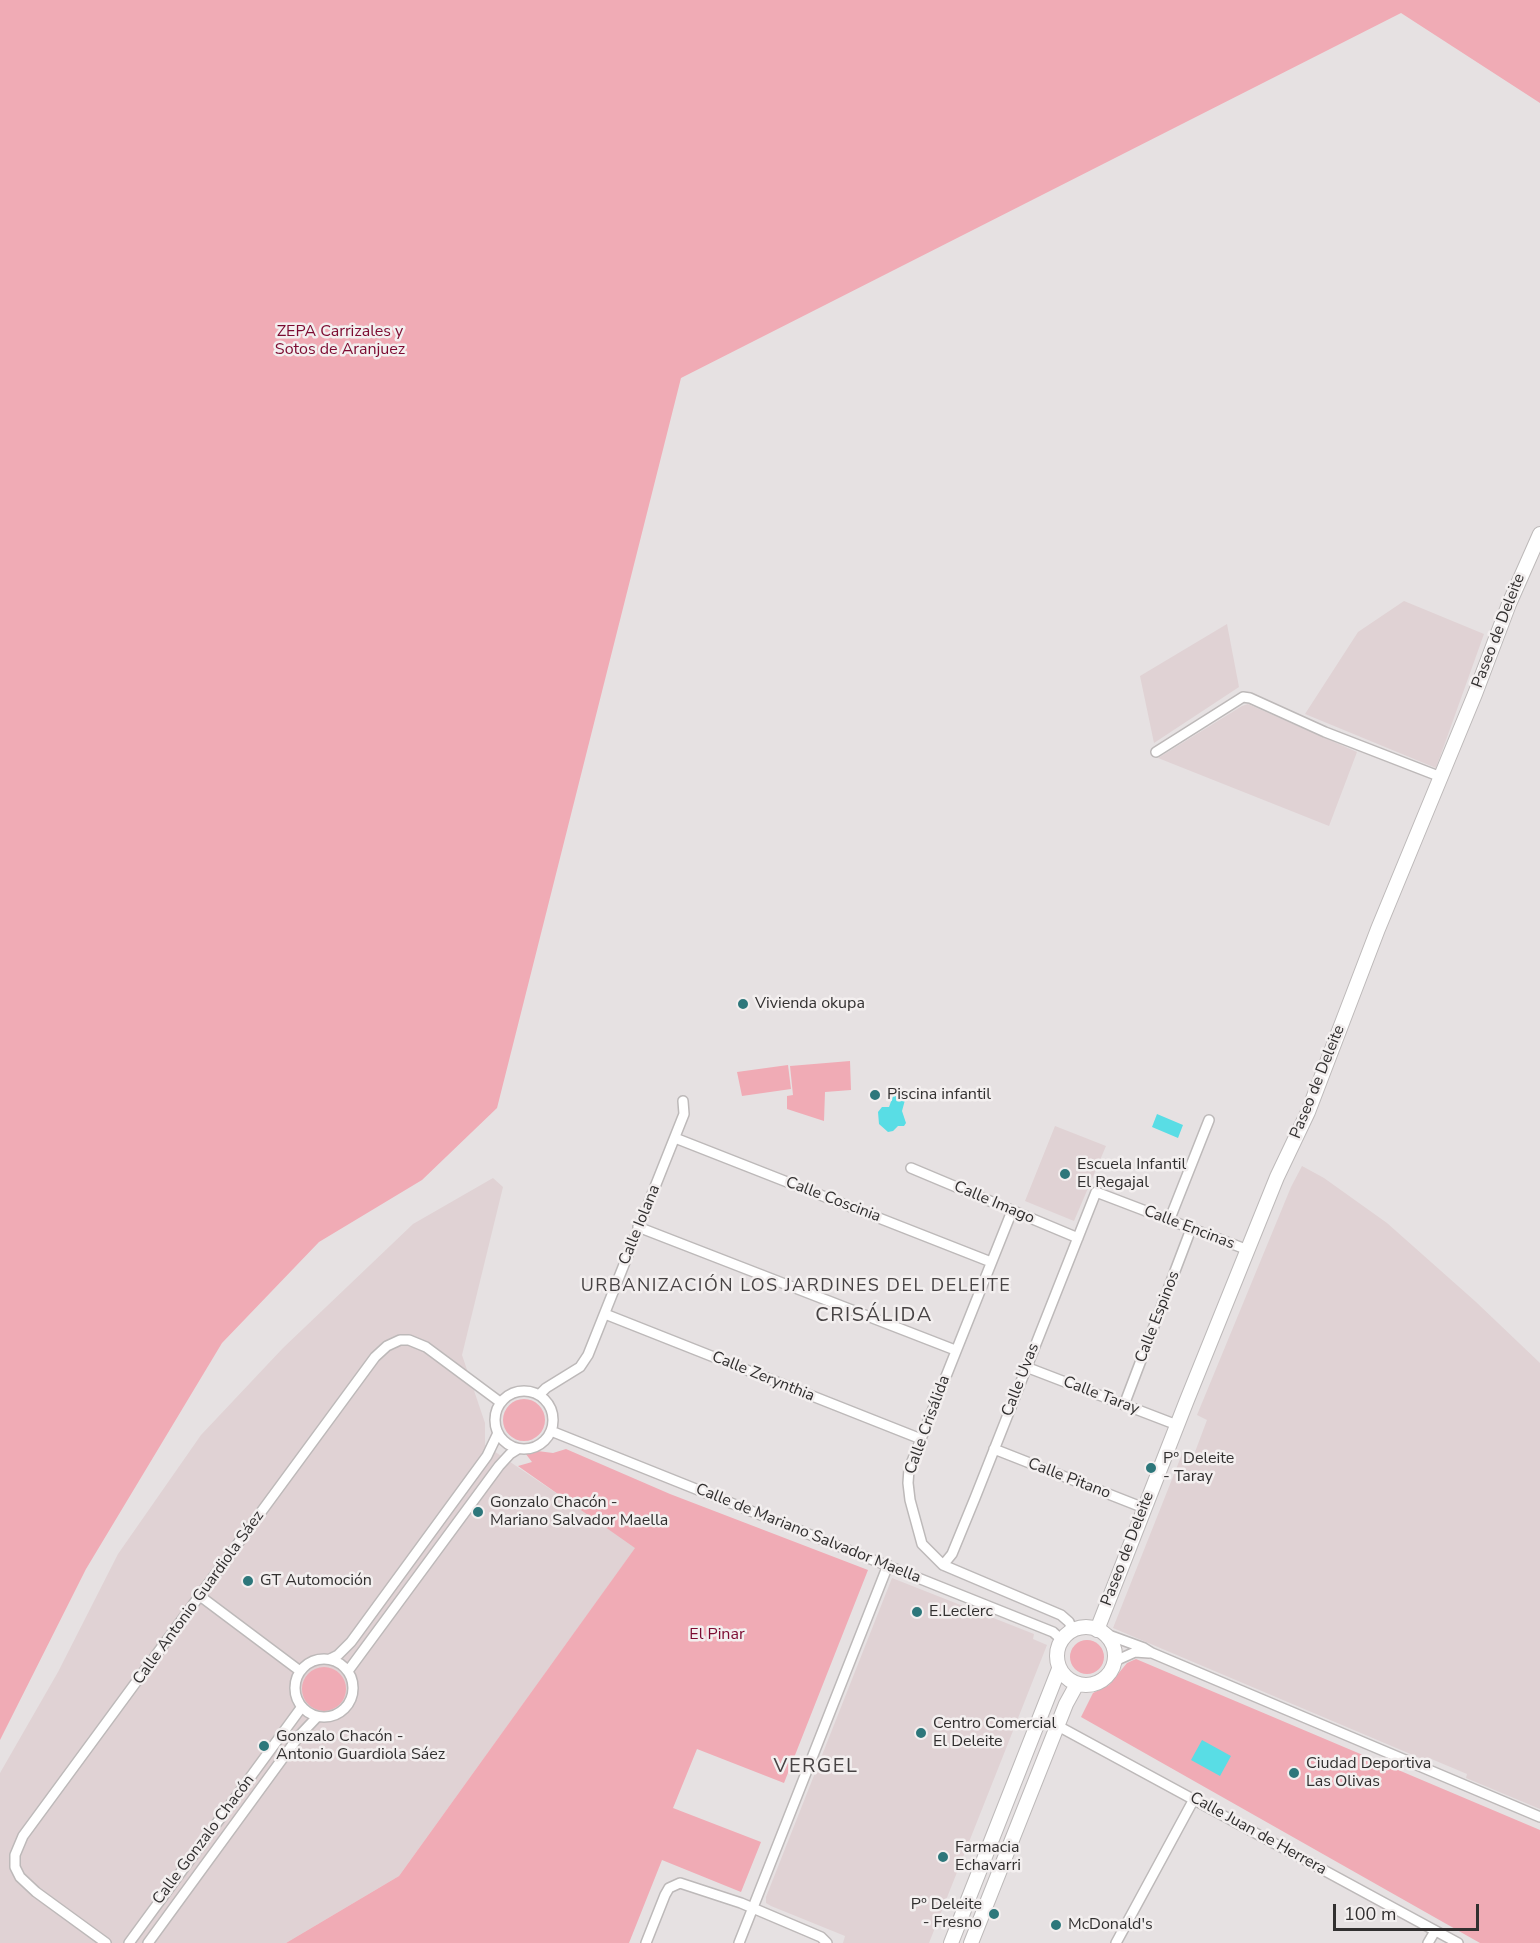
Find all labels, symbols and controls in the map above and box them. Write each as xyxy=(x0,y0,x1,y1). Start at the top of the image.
park label: ZEPA Carrizales y Sotos de Aranjuez xyxy=(275,322,405,360)
street label: Paseo de Deleite xyxy=(1468,571,1530,691)
place label: Vivienda okupa xyxy=(755,994,865,1014)
marker: Vivienda okupa xyxy=(736,997,750,1011)
street label: Paseo de Deleite xyxy=(1286,1022,1350,1142)
place label: Piscina infantil xyxy=(887,1085,991,1105)
marker: Piscina infantil xyxy=(868,1088,882,1102)
place label: Escuela Infantil El Regajal xyxy=(1077,1155,1186,1193)
marker: Escuela Infantil El Regajal xyxy=(1058,1167,1072,1181)
street label: Calle Coscinia xyxy=(783,1173,883,1227)
street label: Calle Imago xyxy=(951,1177,1037,1229)
street label: Calle Iolana xyxy=(615,1182,665,1268)
street label: Calle Encinas xyxy=(1141,1202,1237,1254)
street label: Calle Espinos xyxy=(1132,1268,1184,1366)
district label: URBANIZACIÓN LOS JARDINES DEL DELEITE xyxy=(581,1276,1011,1298)
district label: CRISÁLIDA xyxy=(815,1304,933,1328)
street label: Calle Uvas xyxy=(998,1341,1044,1419)
street label: Calle Zerynthia xyxy=(709,1348,817,1406)
street label: Calle Crisálida xyxy=(901,1373,955,1477)
street label: Calle Taray xyxy=(1060,1373,1142,1419)
place label: Pº Deleite - Taray xyxy=(1163,1449,1234,1487)
street label: Calle Pitano xyxy=(1025,1454,1113,1504)
marker: Pº Deleite - Taray xyxy=(1144,1461,1158,1475)
street label: Calle de Mariano Salvador Maella xyxy=(693,1480,923,1588)
street label: Paseo de Deleite xyxy=(1097,1489,1159,1609)
place label: Gonzalo Chacón - Mariano Salvador Maella xyxy=(490,1493,668,1531)
marker: Gonzalo Chacón - Mariano Salvador Maella xyxy=(471,1505,485,1519)
street label: Calle Antonio Guardiola Sáez xyxy=(129,1507,269,1689)
place label: GT Automoción xyxy=(260,1571,372,1591)
marker: GT Automoción xyxy=(241,1574,255,1588)
place label: E.Leclerc xyxy=(929,1602,993,1622)
marker: E.Leclerc xyxy=(910,1605,924,1619)
park label: El Pinar xyxy=(689,1625,745,1645)
place label: Centro Comercial El Deleite xyxy=(933,1714,1056,1752)
marker: Centro Comercial El Deleite xyxy=(914,1726,928,1740)
place label: Gonzalo Chacón - Antonio Guardiola Sáez xyxy=(276,1727,445,1765)
marker: Gonzalo Chacón - Antonio Guardiola Sáez xyxy=(257,1739,271,1753)
place label: Ciudad Deportiva Las Olivas xyxy=(1306,1754,1431,1792)
district label: VERGEL xyxy=(774,1755,858,1779)
marker: Ciudad Deportiva Las Olivas xyxy=(1287,1766,1301,1780)
street label: Calle Gonzalo Chacón xyxy=(149,1771,259,1909)
street label: Calle Juan de Herrera xyxy=(1186,1788,1330,1880)
place label: Farmacia Echavarri xyxy=(955,1838,1021,1876)
marker: Farmacia Echavarri xyxy=(936,1850,950,1864)
scale bar xyxy=(1336,1892,1482,1930)
place label: Pº Deleite - Fresno xyxy=(911,1895,982,1933)
text: 100 m xyxy=(1344,1902,1396,1926)
marker: Pº Deleite - Fresno xyxy=(987,1907,1001,1921)
place label: McDonald's xyxy=(1068,1915,1153,1935)
marker: McDonald's xyxy=(1049,1918,1063,1932)

